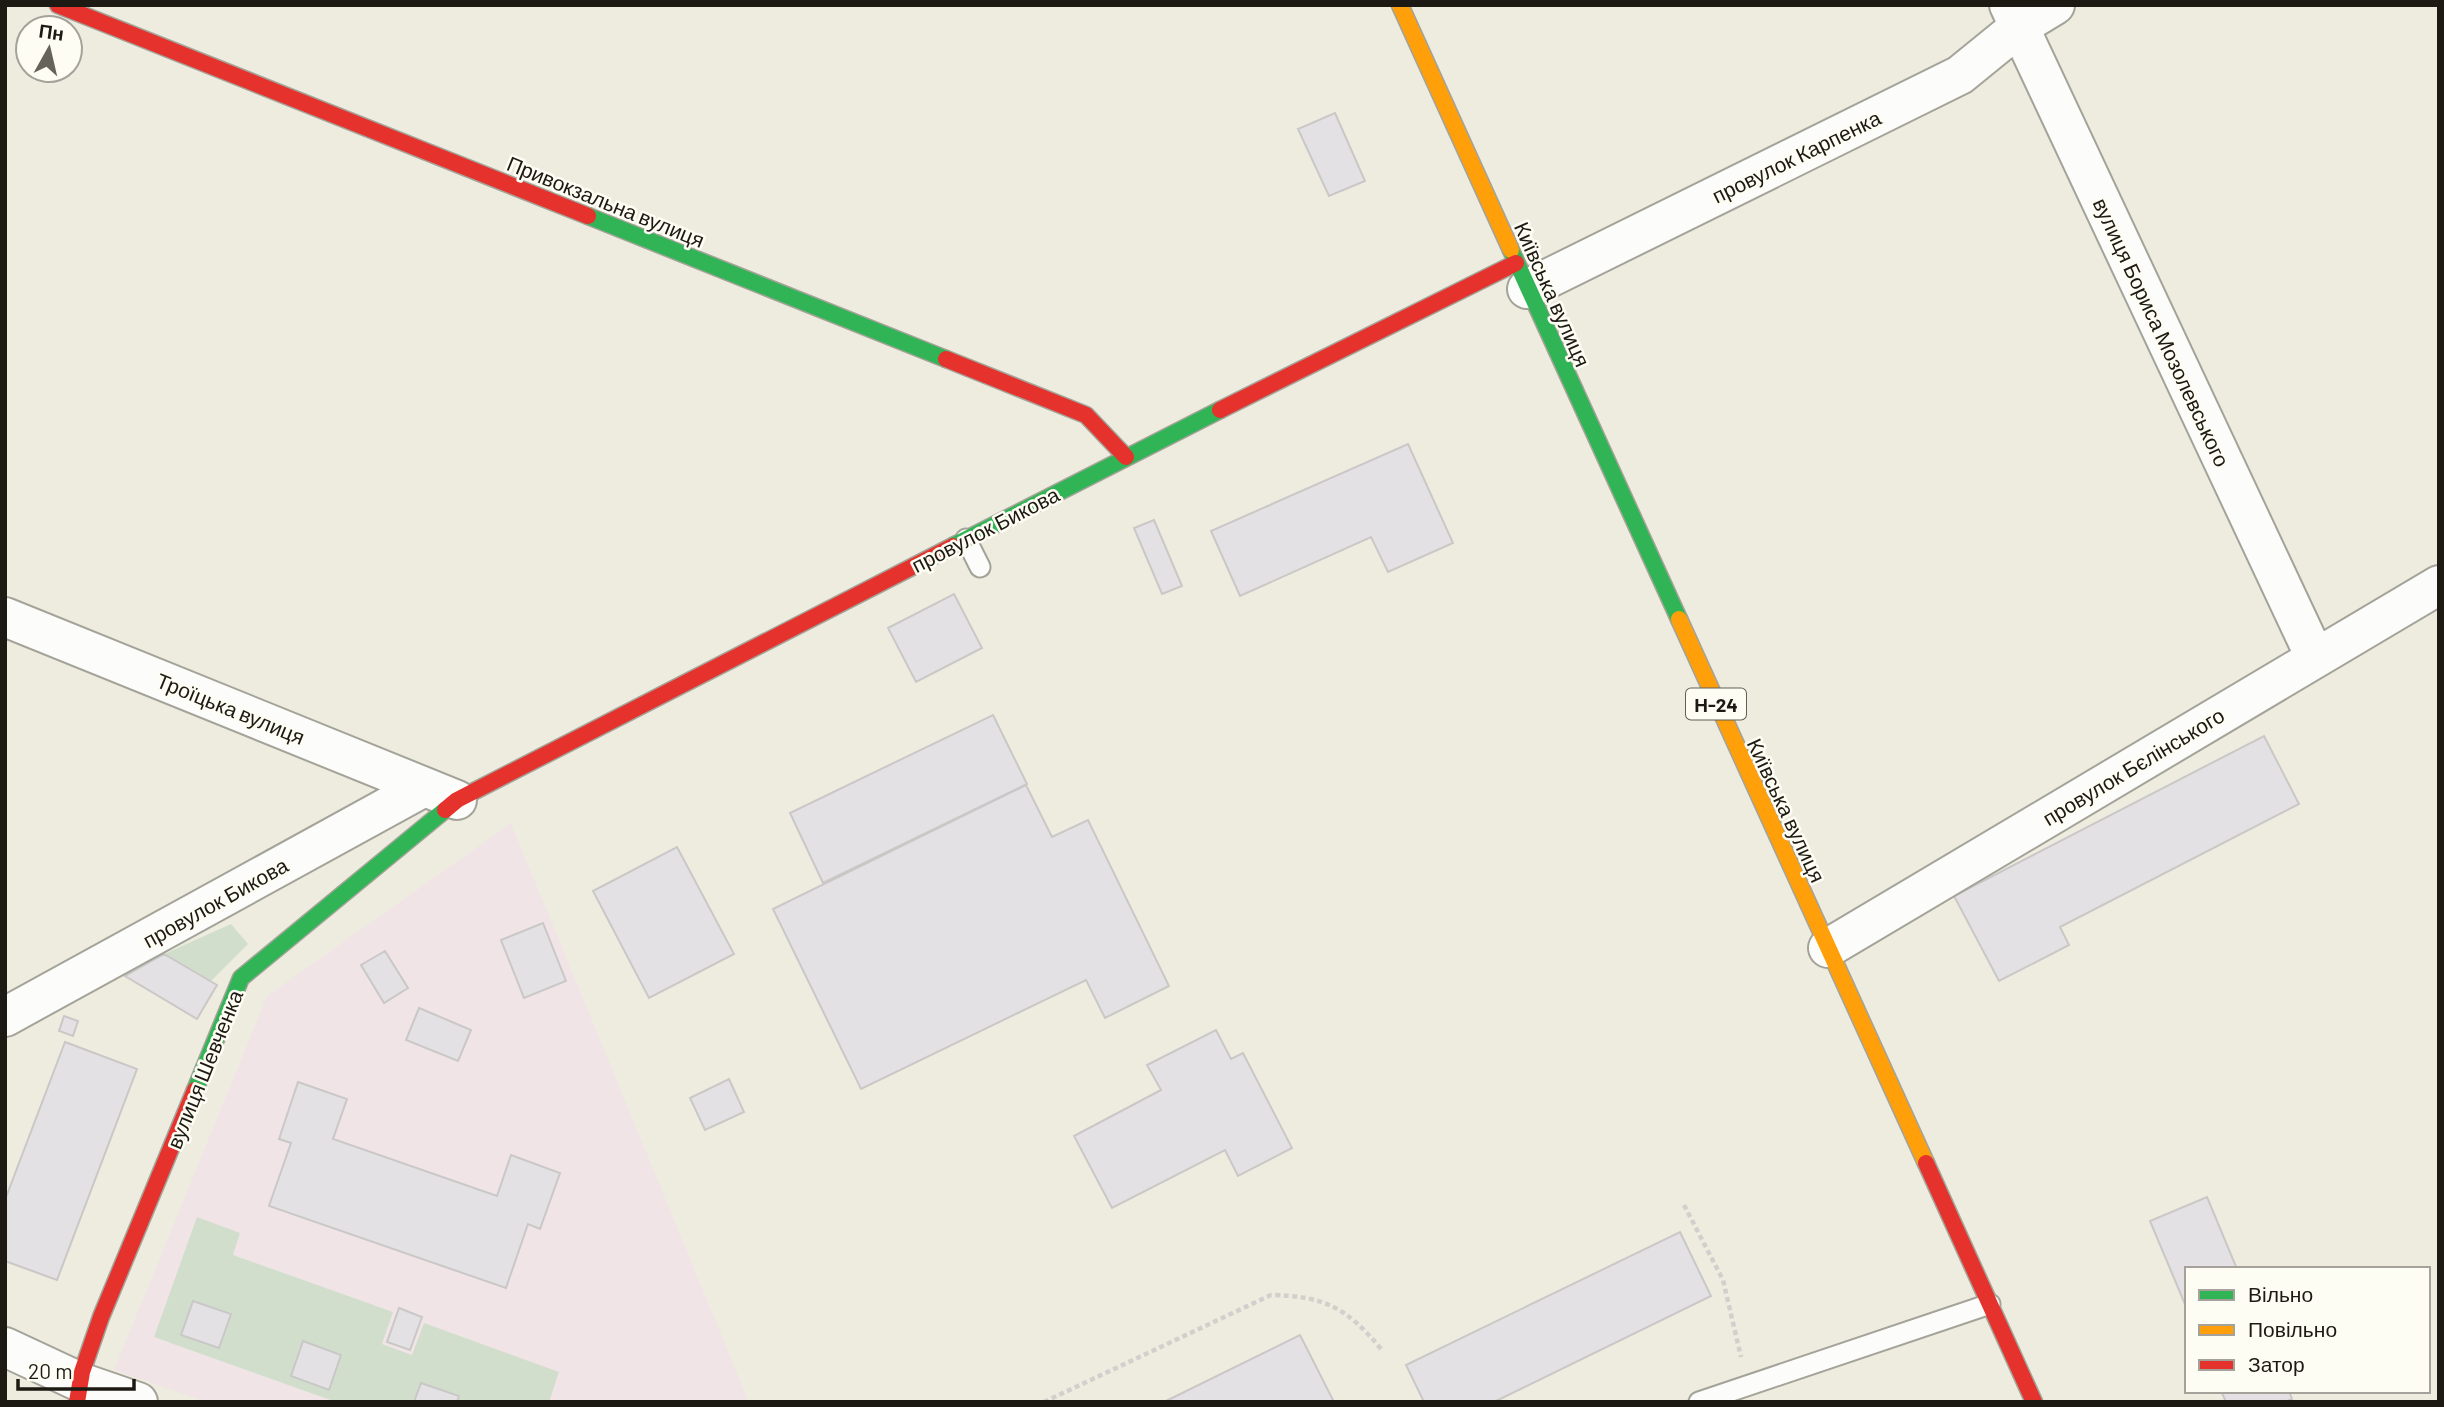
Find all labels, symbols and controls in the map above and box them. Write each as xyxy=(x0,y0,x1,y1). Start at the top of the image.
north arrow xyxy=(14,14,84,84)
text: Пн xyxy=(37,19,65,45)
street label: провулок Карпенка xyxy=(1708,104,1885,208)
street label: Привокзальна вулиця xyxy=(504,150,708,252)
street label: вулиця Бориса Мозолевського xyxy=(2089,194,2235,470)
street label: Київська вулиця xyxy=(1510,218,1596,370)
street label: провулок Бикова xyxy=(907,481,1063,577)
street label: Троїцька вулиця xyxy=(153,667,309,749)
road number: Н-24 xyxy=(1686,688,1746,720)
street label: провулок Бєлінського xyxy=(2038,702,2228,830)
street label: Київська вулиця xyxy=(1743,734,1831,886)
street label: провулок Бикова xyxy=(138,852,292,952)
street label: вулиця Шевченка xyxy=(161,986,247,1152)
legend xyxy=(2185,1267,2430,1393)
text: Вільно xyxy=(2248,1281,2313,1306)
text: Повільно xyxy=(2248,1316,2337,1341)
scale bar xyxy=(18,1348,133,1392)
text: Затор xyxy=(2248,1351,2305,1376)
text: 20 m xyxy=(28,1358,73,1383)

